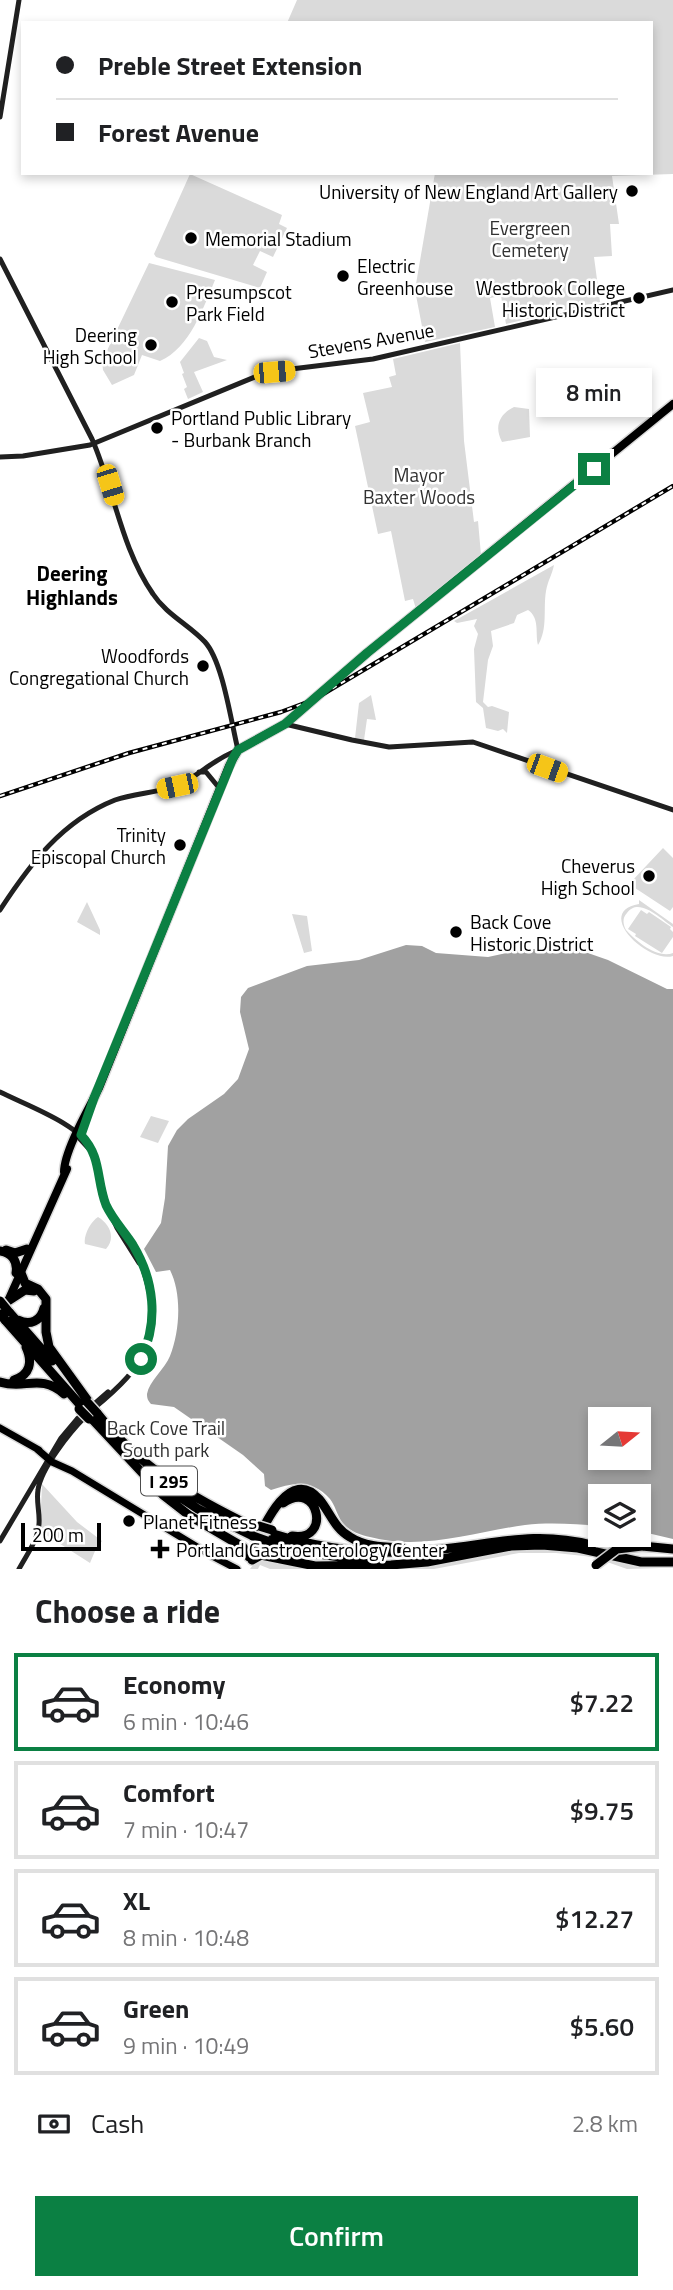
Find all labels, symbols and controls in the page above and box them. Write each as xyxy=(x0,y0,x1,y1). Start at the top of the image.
text: Preble Street Extension xyxy=(98,46,362,85)
text: Forest Avenue xyxy=(98,113,259,152)
place label: University of New England Art Gallery xyxy=(319,177,618,206)
marker: University of New England Art Gallery xyxy=(624,183,640,199)
park label: Evergreen Cemetery xyxy=(490,213,570,264)
place label: Memorial Stadium xyxy=(205,224,352,253)
marker: Memorial Stadium xyxy=(183,230,199,246)
place label: Electric Greenhouse xyxy=(357,251,453,302)
marker: Electric Greenhouse xyxy=(335,268,351,284)
place label: Westbrook College Historic District xyxy=(476,273,625,324)
place label: Presumpscot Park Field xyxy=(186,277,292,328)
marker: Westbrook College Historic District xyxy=(631,290,647,306)
marker: Presumpscot Park Field xyxy=(164,294,180,310)
street label: Stevens Avenue xyxy=(306,315,436,365)
place label: Deering High School xyxy=(43,320,137,371)
marker: Deering High School xyxy=(143,337,159,353)
car xyxy=(253,360,296,384)
callout: 8 min xyxy=(536,368,652,416)
text: 8 min xyxy=(566,375,622,410)
place label: Portland Public Library - Burbank Branch xyxy=(171,403,351,454)
marker: Portland Public Library - Burbank Branch xyxy=(149,420,165,436)
route end xyxy=(578,453,610,485)
park label: Mayor Baxter Woods xyxy=(363,460,475,511)
car xyxy=(94,462,127,508)
district label: Deering Highlands xyxy=(26,557,118,613)
place label: Woodfords Congregational Church xyxy=(9,641,189,692)
marker: Woodfords Congregational Church xyxy=(195,658,211,674)
car xyxy=(524,751,571,785)
car xyxy=(155,771,200,801)
place label: Trinity Episcopal Church xyxy=(31,820,166,871)
marker: Trinity Episcopal Church xyxy=(172,837,188,853)
place label: Cheverus High School xyxy=(541,851,635,902)
marker: Cheverus High School xyxy=(641,868,657,884)
place label: Back Cove Historic District xyxy=(470,907,594,958)
marker: Back Cove Historic District xyxy=(448,924,464,940)
route start xyxy=(125,1343,157,1375)
north arrow xyxy=(588,1407,651,1470)
map controls xyxy=(588,1407,651,1547)
park label: Back Cove Trail South park xyxy=(107,1413,225,1464)
road number: I 295 xyxy=(141,1466,197,1496)
button: layers xyxy=(588,1484,651,1547)
place label: Planet Fitness xyxy=(143,1507,257,1536)
marker: Planet Fitness xyxy=(121,1513,137,1529)
scale bar xyxy=(21,1520,102,1552)
text: 200 m xyxy=(32,1520,84,1549)
place label: Portland Gastroenterology Center xyxy=(176,1535,445,1564)
marker: Portland Gastroenterology Center xyxy=(150,1539,170,1559)
text: Choose a ride xyxy=(35,1587,220,1635)
text: Economy xyxy=(123,1665,225,1704)
icon: car xyxy=(39,1671,102,1734)
text: $7.22 xyxy=(570,1683,634,1722)
text: 6 min · 10:46 xyxy=(123,1704,249,1739)
text: Comfort xyxy=(123,1773,215,1812)
icon: car xyxy=(39,1779,102,1842)
text: $9.75 xyxy=(570,1791,634,1830)
text: 7 min · 10:47 xyxy=(123,1812,249,1847)
text: XL xyxy=(123,1881,150,1920)
icon: car xyxy=(39,1887,102,1950)
text: $12.27 xyxy=(555,1899,634,1938)
text: 8 min · 10:48 xyxy=(123,1920,249,1955)
text: Green xyxy=(123,1989,189,2028)
icon: car xyxy=(39,1995,102,2058)
text: $5.60 xyxy=(570,2007,634,2046)
text: 9 min · 10:49 xyxy=(123,2028,249,2063)
text: Cash xyxy=(91,2104,144,2143)
icon: cash xyxy=(35,2105,73,2143)
text: 2.8 km xyxy=(572,2106,638,2141)
button: Confirm xyxy=(35,2196,638,2276)

